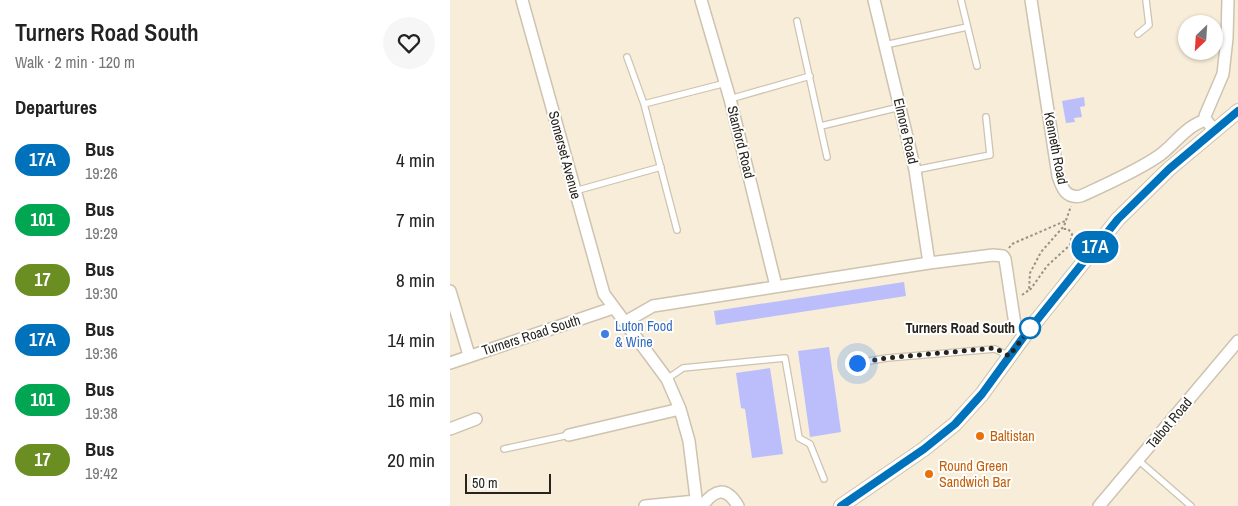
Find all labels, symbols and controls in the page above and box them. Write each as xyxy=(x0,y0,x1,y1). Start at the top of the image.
north arrow xyxy=(1178,15,1222,60)
map controls xyxy=(1178,15,1223,60)
text: Turners Road South xyxy=(15,16,199,48)
button: heart xyxy=(383,17,435,69)
text: Walk · 2 min · 120 m xyxy=(15,51,135,73)
text: Departures xyxy=(15,94,97,120)
street label: Elmore Road xyxy=(890,96,922,166)
street label: Stanford Road xyxy=(723,104,759,180)
street label: Somerset Avenue xyxy=(545,109,585,201)
street label: Kenneth Road xyxy=(1040,110,1072,186)
text: Bus xyxy=(85,136,114,162)
text: 17A xyxy=(29,147,56,172)
text: 4 min xyxy=(396,147,435,173)
text: 19:26 xyxy=(85,162,118,184)
text: Bus xyxy=(85,196,114,222)
text: 101 xyxy=(30,207,55,232)
text: 7 min xyxy=(396,207,435,233)
text: 19:29 xyxy=(85,222,118,244)
line badge: 17A xyxy=(1066,231,1124,263)
text: 17A xyxy=(1081,234,1109,259)
text: Bus xyxy=(85,256,114,282)
text: 17 xyxy=(34,267,51,292)
text: 8 min xyxy=(396,267,435,293)
text: 19:30 xyxy=(85,282,118,304)
street label: Turners Road South xyxy=(480,311,582,359)
text: Bus xyxy=(85,316,114,342)
place label: Luton Food & Wine xyxy=(615,317,673,351)
marker: Turners Road South xyxy=(1019,317,1041,339)
place label: Turners Road South xyxy=(905,319,1015,337)
text: 17A xyxy=(29,327,56,352)
text: 14 min xyxy=(387,327,435,353)
marker: Luton Food & Wine xyxy=(599,328,611,340)
text: 19:36 xyxy=(85,342,118,364)
your location xyxy=(845,351,870,376)
text: Bus xyxy=(85,376,114,402)
text: 101 xyxy=(30,387,55,412)
text: 16 min xyxy=(387,387,435,413)
street label: Talbot Road xyxy=(1142,394,1196,452)
text: 19:38 xyxy=(85,402,118,424)
place label: Baltistan xyxy=(990,427,1035,445)
marker: Baltistan xyxy=(974,430,986,442)
text: Bus xyxy=(85,436,114,462)
text: 17 xyxy=(34,447,51,472)
text: 20 min xyxy=(387,447,435,473)
place label: Round Green Sandwich Bar xyxy=(939,457,1011,491)
text: 19:42 xyxy=(85,462,118,484)
marker: Round Green Sandwich Bar xyxy=(923,468,935,480)
scale bar xyxy=(465,471,551,494)
text: 50 m xyxy=(472,474,498,492)

